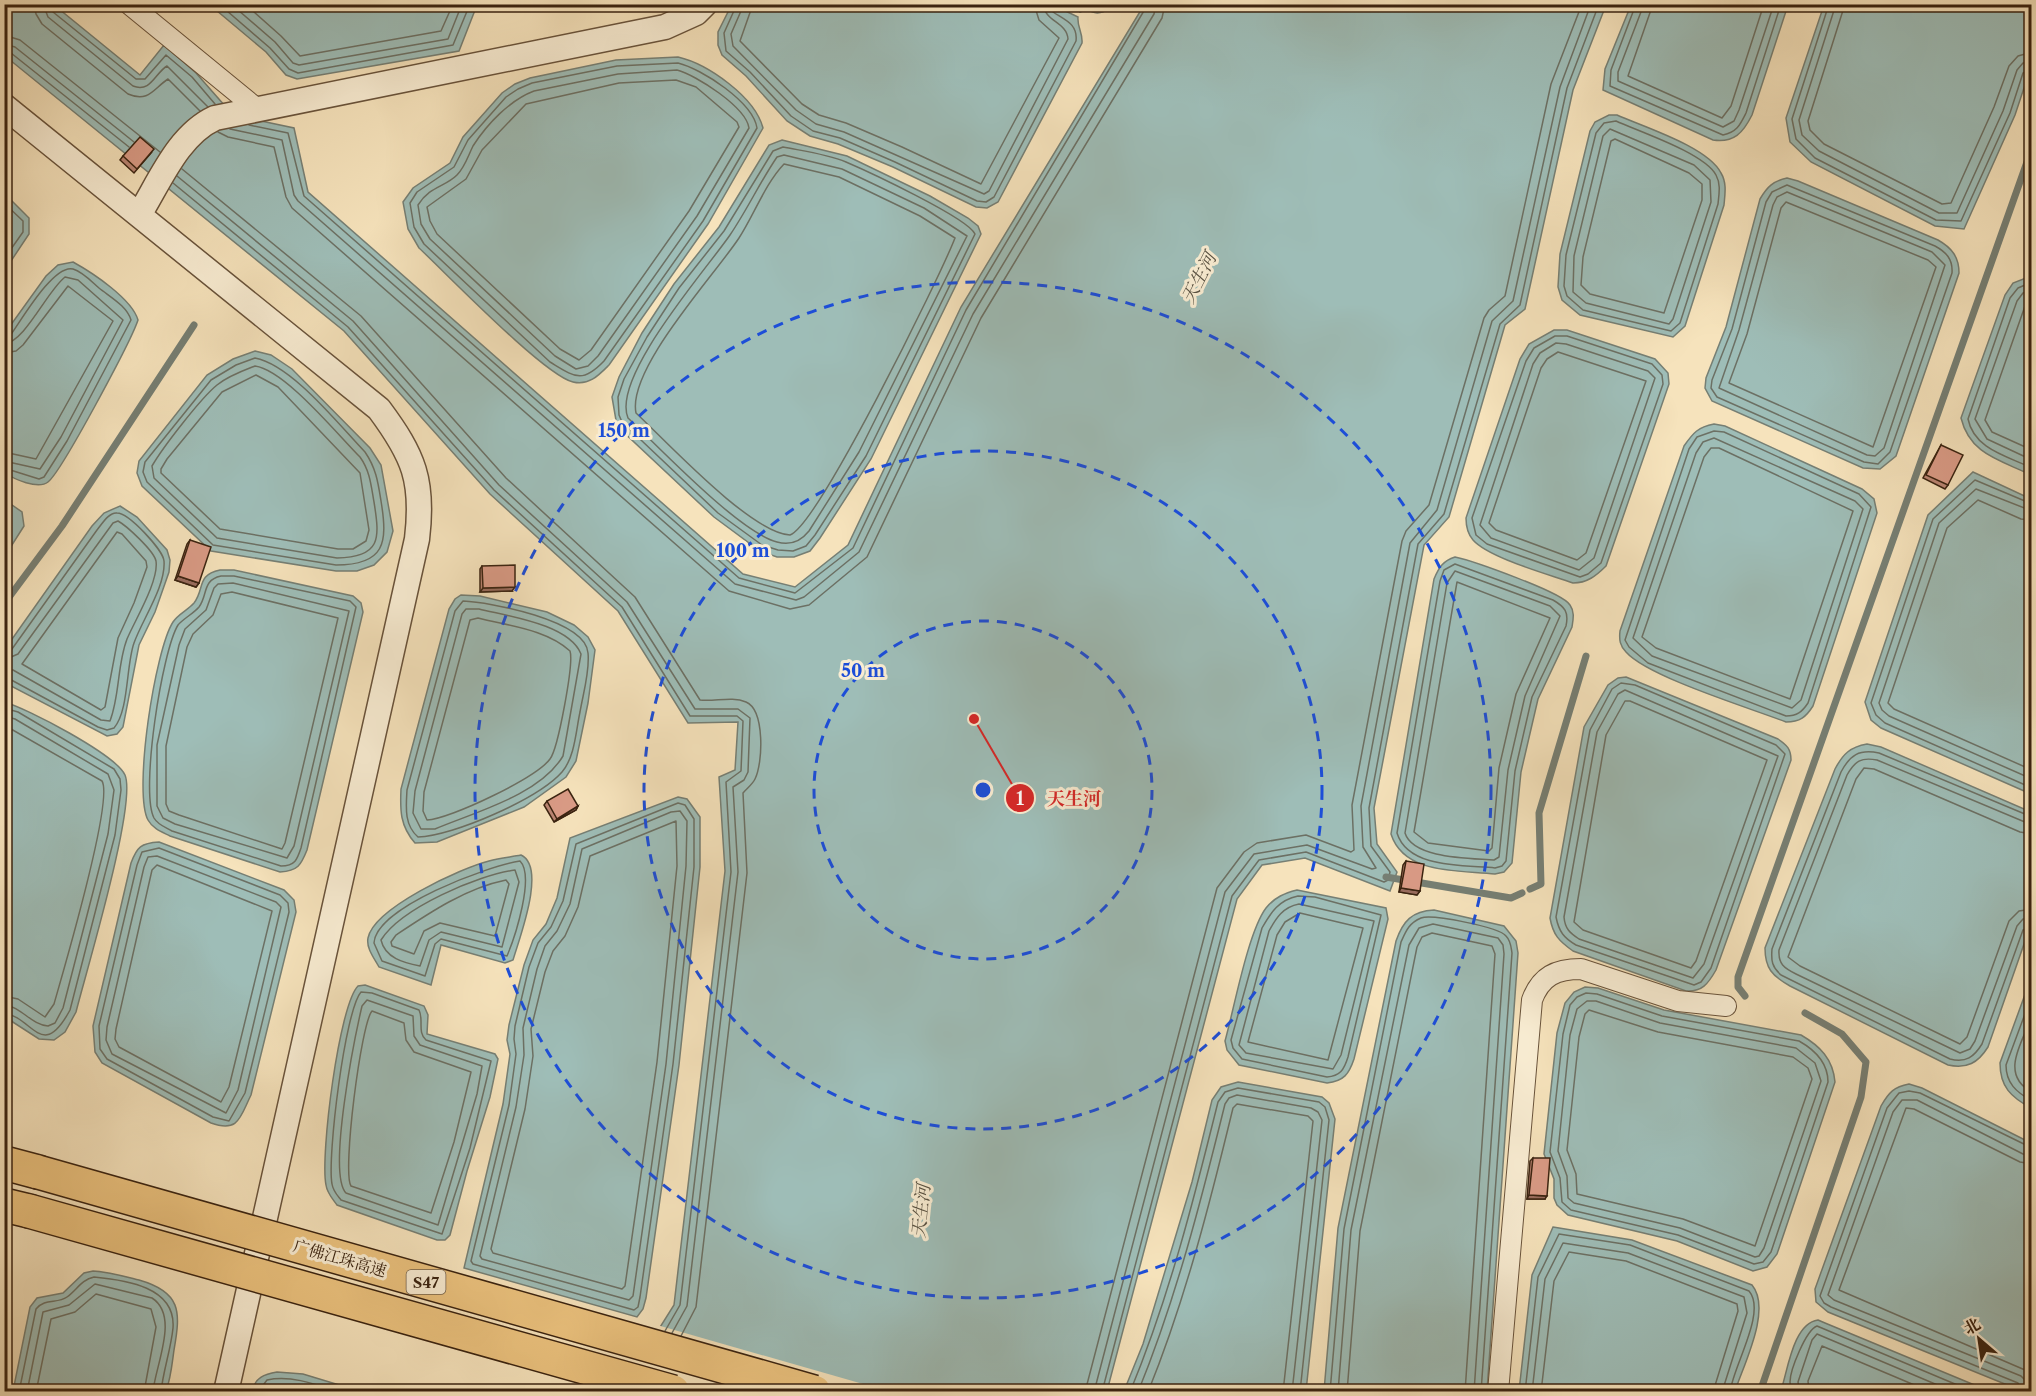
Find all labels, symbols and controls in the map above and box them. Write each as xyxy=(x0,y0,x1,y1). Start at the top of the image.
water label: 天生河 xyxy=(1177,246,1222,307)
text: 150 m xyxy=(598,420,650,442)
text: 100 m xyxy=(716,540,770,562)
text: 50 m xyxy=(841,660,885,682)
centre of rings xyxy=(973,780,993,800)
callout: 天生河 xyxy=(1005,780,1113,816)
text: 1 xyxy=(1016,788,1024,810)
text: 天生河 xyxy=(1047,788,1101,810)
water label: 天生河 xyxy=(907,1180,935,1239)
street label: 广佛江珠高速 xyxy=(291,1235,389,1281)
road number: S47 xyxy=(406,1270,446,1294)
north arrow xyxy=(1949,1309,2009,1369)
text: 北 xyxy=(1960,1313,1984,1339)

